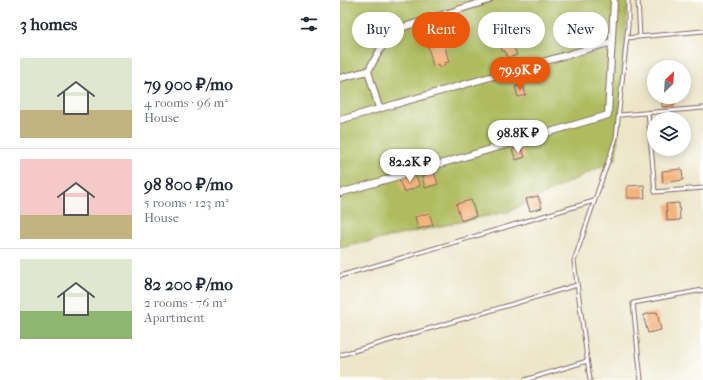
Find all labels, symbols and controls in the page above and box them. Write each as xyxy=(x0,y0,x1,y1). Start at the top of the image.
chip: Buy xyxy=(352,12,404,48)
chip: Rent xyxy=(412,12,470,48)
chip: Filters xyxy=(478,12,545,48)
chip: New xyxy=(553,12,608,48)
icon: filters xyxy=(298,13,320,35)
text: 3 homes xyxy=(20,14,77,34)
pin: 79.9K ₽ xyxy=(483,57,557,91)
north arrow xyxy=(647,60,691,104)
map controls xyxy=(647,60,691,156)
text: 79.9K ₽ xyxy=(499,62,541,77)
icon: home xyxy=(52,74,100,122)
text: 79 900 ₽/mo xyxy=(144,74,233,94)
text: 4 rooms · 96 m² xyxy=(144,95,228,110)
text: House xyxy=(144,110,179,125)
button: layers xyxy=(647,112,691,156)
pin: 98.8K ₽ xyxy=(481,120,555,154)
text: 98.8K ₽ xyxy=(497,125,539,140)
pin: 82.2K ₽ xyxy=(373,149,447,183)
text: 82.2K ₽ xyxy=(389,154,431,169)
text: 98 800 ₽/mo xyxy=(144,174,233,194)
icon: home xyxy=(52,175,100,223)
text: 5 rooms · 123 m² xyxy=(144,195,229,210)
text: House xyxy=(144,210,179,225)
text: 82 200 ₽/mo xyxy=(144,274,233,294)
icon: home xyxy=(52,275,100,323)
text: 2 rooms · 76 m² xyxy=(144,295,226,310)
text: Apartment xyxy=(144,310,205,325)

